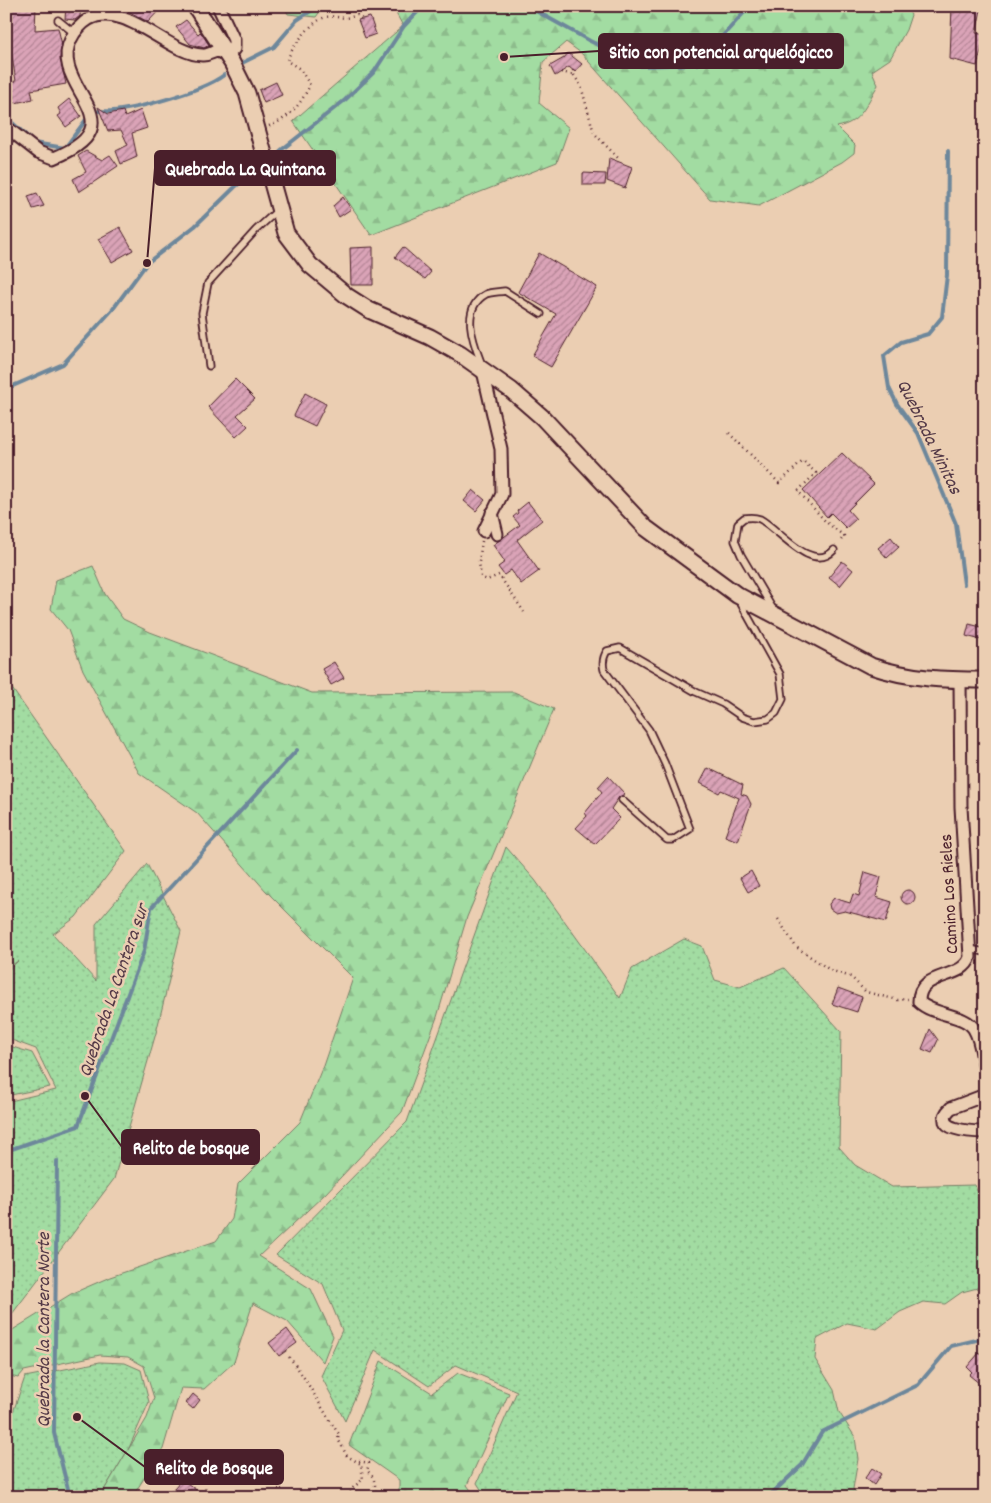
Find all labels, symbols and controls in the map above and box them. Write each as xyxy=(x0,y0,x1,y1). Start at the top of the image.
callout: Sitio con potencial arquelógicco xyxy=(599,34,843,68)
text: Sitio con potencial arquelógicco xyxy=(609,41,834,68)
callout: Quebrada La Quintana xyxy=(155,151,335,185)
text: Quebrada La Quintana xyxy=(165,158,326,185)
water label: Quebrada Minitas xyxy=(888,376,968,500)
street label: Camino Los Rieles xyxy=(935,833,966,955)
water label: Quebrada La Cantera sur xyxy=(73,899,158,1081)
callout: Relito de bosque xyxy=(122,1130,259,1164)
text: Relito de bosque xyxy=(133,1137,249,1164)
water label: Quebrada la Cantera Norte xyxy=(32,1231,59,1427)
callout: Relito de Bosque xyxy=(145,1450,283,1484)
text: Relito de Bosque xyxy=(155,1457,273,1484)

